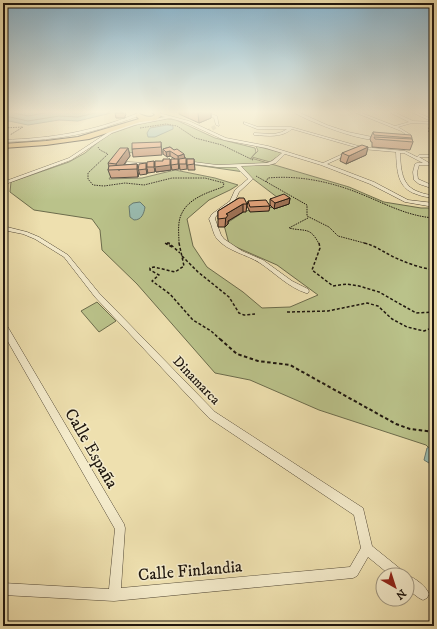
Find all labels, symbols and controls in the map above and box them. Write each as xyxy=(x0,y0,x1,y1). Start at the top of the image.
street label: Dinamarca xyxy=(169,353,224,409)
street label: Calle España xyxy=(59,404,123,493)
street label: Calle Finlandia xyxy=(137,555,244,586)
north arrow xyxy=(375,567,415,607)
text: N xyxy=(393,586,409,602)

